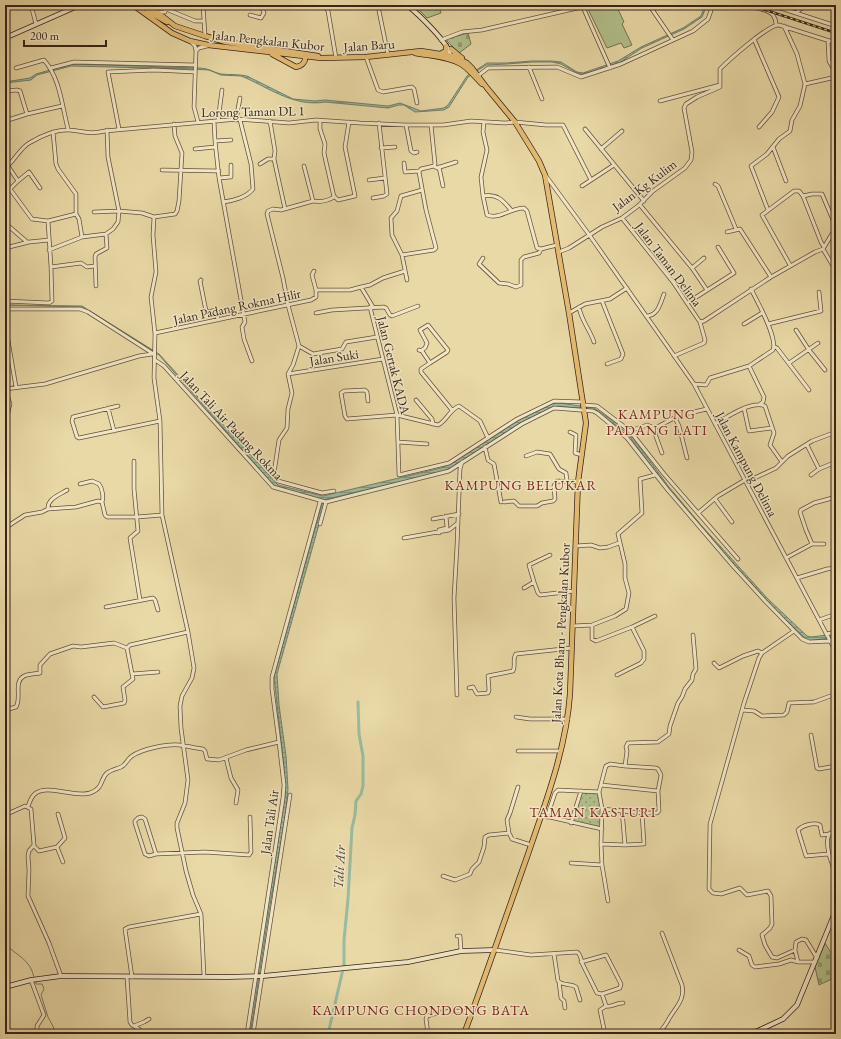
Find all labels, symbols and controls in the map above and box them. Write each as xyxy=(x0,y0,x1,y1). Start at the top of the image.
scale bar xyxy=(24,22,106,48)
street label: Jalan Pengkalan Kubor xyxy=(210,26,326,55)
text: 200 m xyxy=(30,28,60,44)
street label: Jalan Baru xyxy=(342,35,395,56)
street label: Lorong Taman DL 1 xyxy=(201,102,305,121)
street label: Jalan Kg Kulim xyxy=(608,156,680,216)
street label: Jalan Taman Delima xyxy=(631,218,706,310)
street label: Jalan Padang Rokma Hilir xyxy=(171,285,303,329)
street label: Jalan Gertak KADA xyxy=(373,313,414,417)
street label: Jalan Suki xyxy=(307,345,360,370)
street label: Jalan Tali Air Padang Rokma xyxy=(176,366,287,484)
district label: KAMPUNG PADANG LATI xyxy=(606,405,708,439)
street label: Jalan Kampung Delima xyxy=(711,408,782,520)
district label: KAMPUNG BELUKAR xyxy=(445,476,597,494)
street label: Jalan Kota Bharu - Pengkalan Kubor xyxy=(547,542,574,725)
street label: Jalan Tali Air xyxy=(256,788,283,857)
district label: TAMAN KASTURI xyxy=(529,803,657,821)
water label: Tali Air xyxy=(329,844,349,889)
district label: KAMPUNG CHONDONG BATA xyxy=(312,1001,530,1019)

